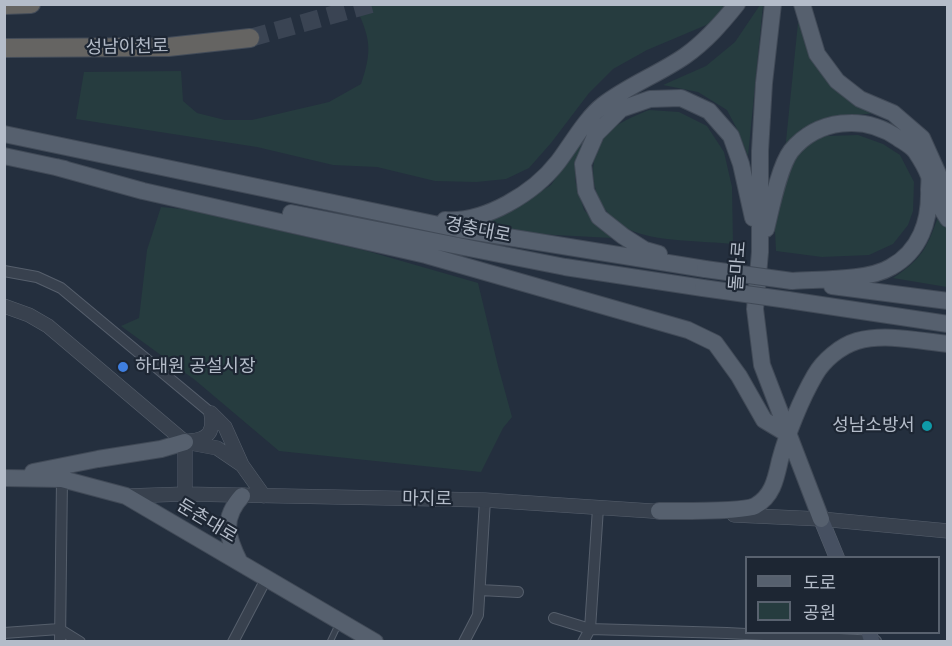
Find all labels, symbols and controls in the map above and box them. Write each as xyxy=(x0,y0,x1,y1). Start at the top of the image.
street label: 성남이천로 xyxy=(85,35,169,59)
street label: 경충대로 xyxy=(443,213,513,247)
street label: 돌마로 xyxy=(725,240,751,292)
place label: 하대원 공설시장 xyxy=(135,356,256,378)
marker: 하대원 공설시장 xyxy=(116,360,130,374)
place label: 성남소방서 xyxy=(832,415,915,437)
marker: 성남소방서 xyxy=(920,419,934,433)
street label: 마지로 xyxy=(402,488,452,510)
street label: 둔촌대로 xyxy=(173,495,241,547)
legend xyxy=(745,556,940,634)
text: 도로 xyxy=(803,571,836,594)
text: 공원 xyxy=(803,601,836,624)

